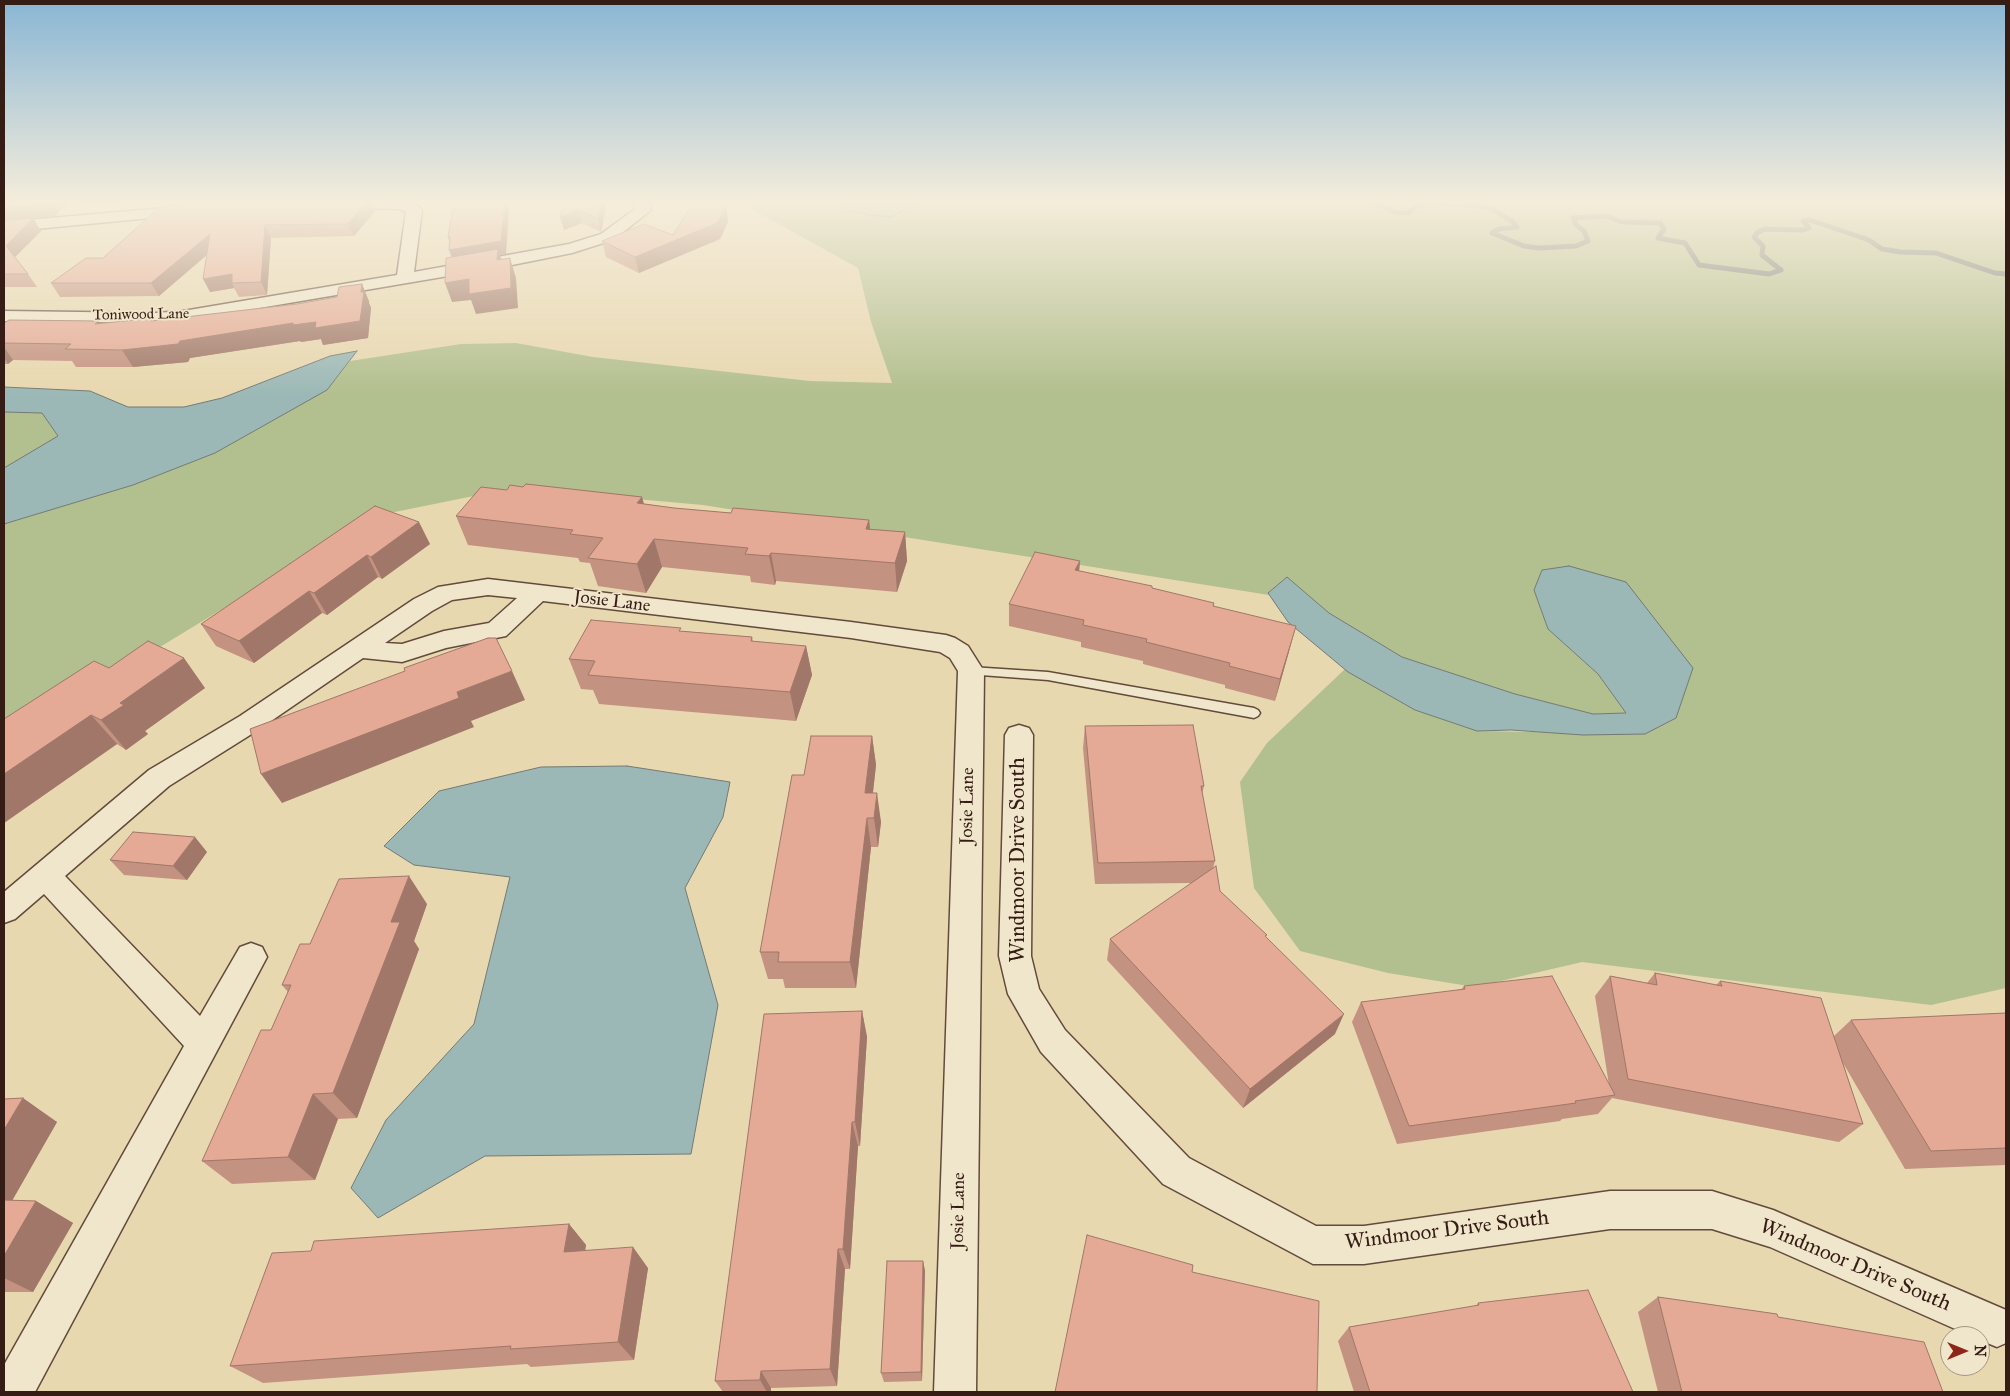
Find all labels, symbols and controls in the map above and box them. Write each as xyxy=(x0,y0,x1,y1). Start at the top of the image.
street label: Toniwood Lane xyxy=(93,305,189,325)
street label: Josie Lane xyxy=(572,587,652,617)
street label: Windmoor Drive South xyxy=(1006,757,1032,963)
street label: Josie Lane xyxy=(957,767,979,845)
street label: Josie Lane xyxy=(948,1172,970,1250)
street label: Windmoor Drive South xyxy=(1344,1206,1550,1256)
street label: Windmoor Drive South xyxy=(1756,1214,1954,1318)
north arrow xyxy=(1940,1326,1990,1376)
text: N xyxy=(1971,1345,1988,1357)

